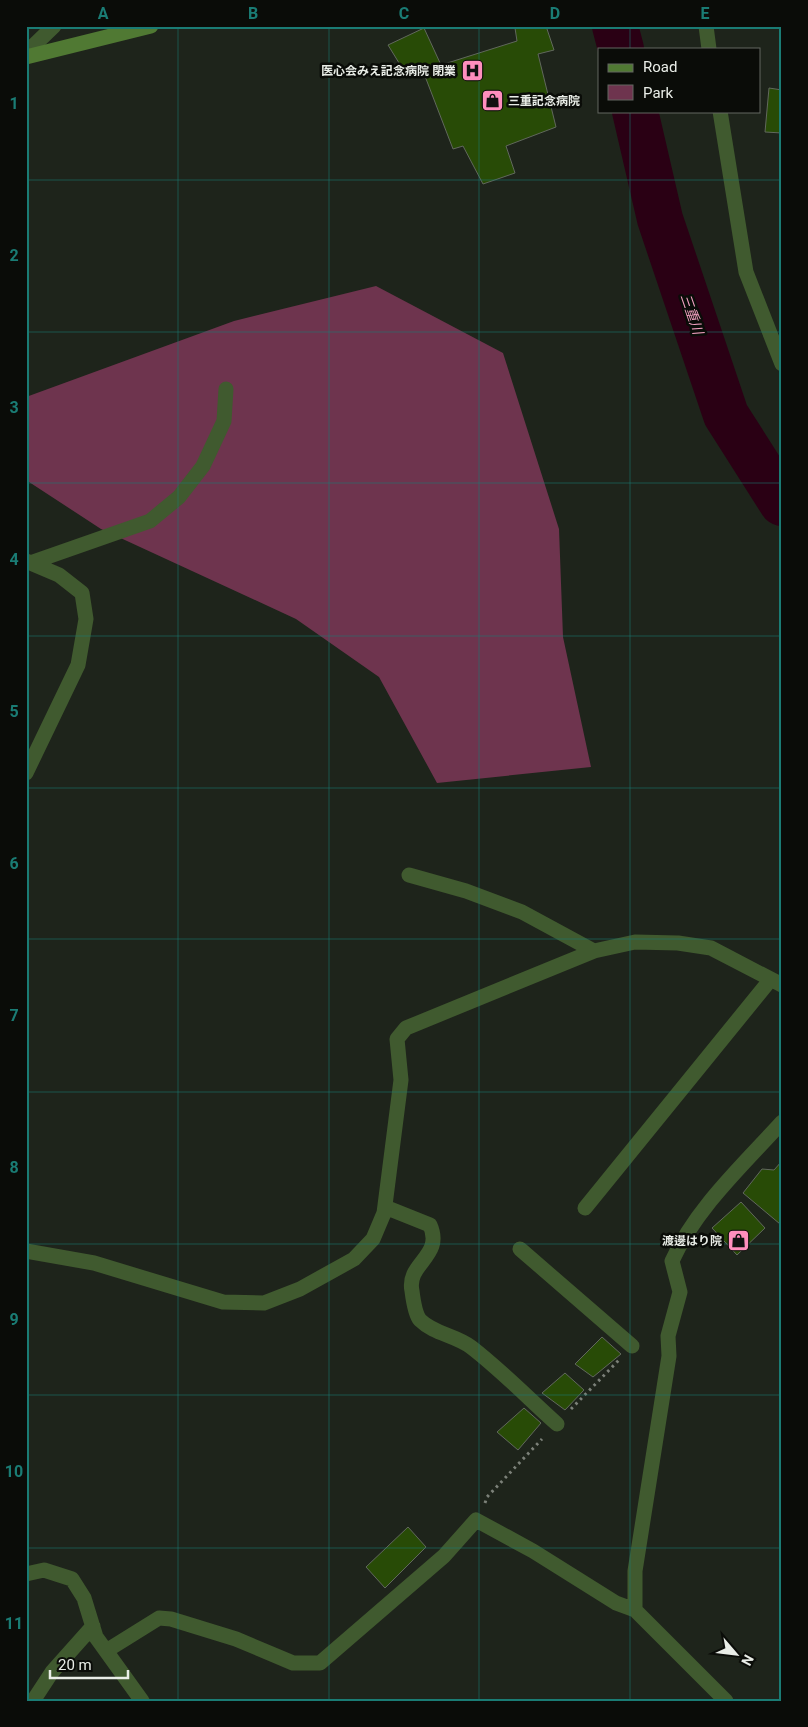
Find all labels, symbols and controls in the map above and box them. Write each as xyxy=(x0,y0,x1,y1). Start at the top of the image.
text: A xyxy=(98,4,109,23)
text: B xyxy=(248,4,258,23)
text: C xyxy=(399,4,409,23)
text: D xyxy=(550,4,560,23)
text: E xyxy=(701,4,710,23)
legend xyxy=(598,48,760,112)
text: Road xyxy=(643,58,677,76)
hospital icon: 医心会みえ記念病院 閉業 xyxy=(460,59,484,83)
place label: 医心会みえ記念病院 閉業 xyxy=(321,64,456,78)
text: Park xyxy=(643,84,674,102)
shop icon: 三重記念病院 xyxy=(480,89,504,113)
text: 1 xyxy=(9,94,19,113)
place label: 三重記念病院 xyxy=(508,94,580,108)
text: 2 xyxy=(9,246,19,265)
water label: 三重川 xyxy=(678,292,707,338)
text: 3 xyxy=(9,398,19,417)
text: 4 xyxy=(9,550,19,569)
text: 5 xyxy=(9,702,19,721)
text: 6 xyxy=(9,854,19,873)
text: 7 xyxy=(9,1006,19,1025)
text: 8 xyxy=(9,1158,19,1177)
shop icon: 渡邊はり院 xyxy=(726,1229,750,1253)
place label: 渡邊はり院 xyxy=(662,1234,722,1248)
text: 9 xyxy=(9,1310,19,1329)
text: 10 xyxy=(5,1462,23,1481)
text: 11 xyxy=(5,1614,23,1633)
north arrow xyxy=(710,1630,760,1680)
scale bar xyxy=(50,1647,128,1679)
text: N xyxy=(738,1652,757,1668)
text: 20 m xyxy=(58,1656,92,1674)

